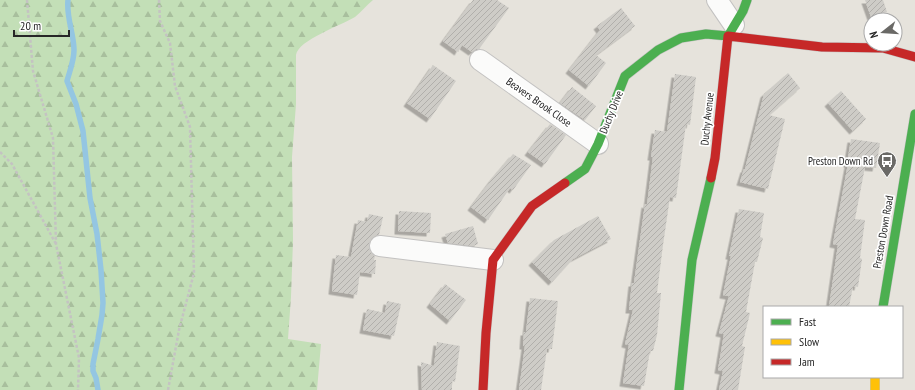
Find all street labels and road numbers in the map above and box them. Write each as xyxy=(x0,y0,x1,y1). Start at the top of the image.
street label: Beavers Brook Close xyxy=(504,74,575,130)
street label: Duchy Drive xyxy=(596,88,626,136)
street label: Duchy Avenue xyxy=(697,91,717,146)
street label: Preston Down Road xyxy=(870,194,896,269)

